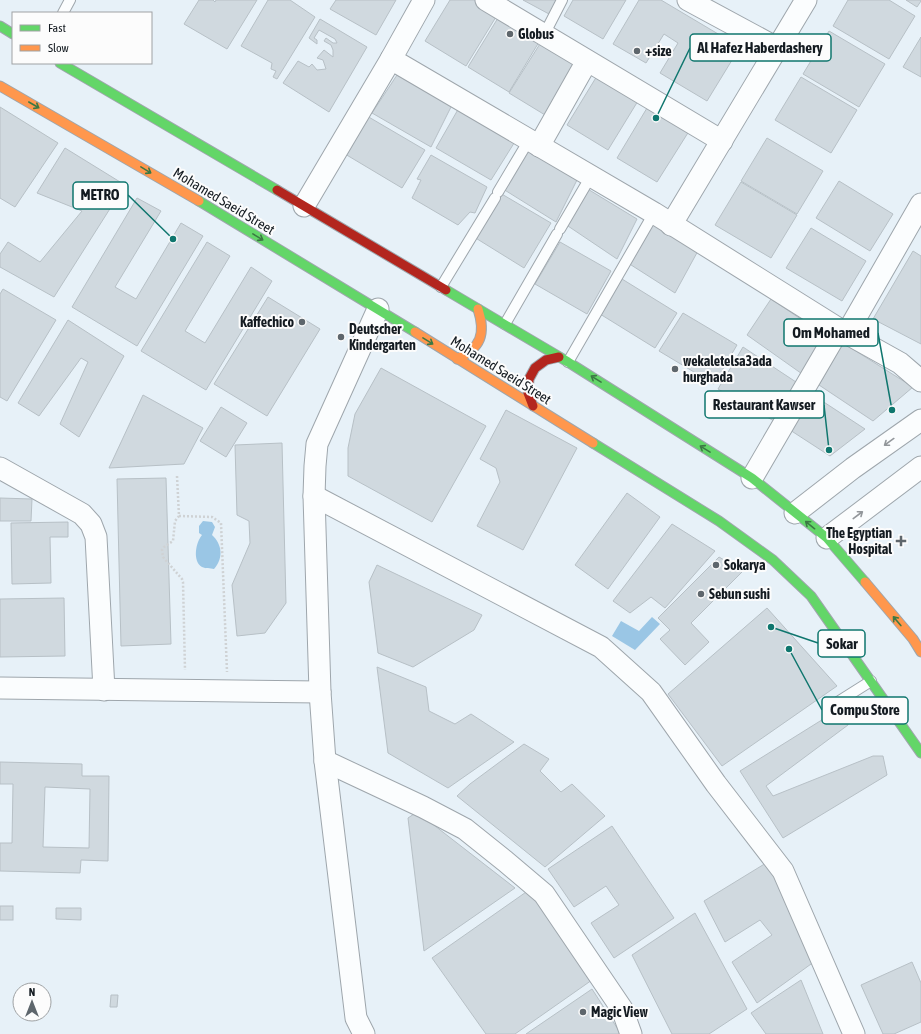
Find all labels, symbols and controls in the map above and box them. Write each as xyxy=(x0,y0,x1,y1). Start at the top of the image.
legend xyxy=(12,12,152,64)
text: Fast xyxy=(48,21,66,35)
place label: Globus xyxy=(518,26,554,42)
marker: Globus xyxy=(505,29,515,39)
callout: Al Hafez Haberdashery xyxy=(690,34,831,61)
text: Al Hafez Haberdashery xyxy=(696,39,824,56)
text: Slow xyxy=(48,41,69,55)
place label: +size xyxy=(645,43,672,59)
marker: +size xyxy=(632,46,642,56)
one-way arrow xyxy=(28,102,40,110)
street label: Mohamed Saeid Street xyxy=(170,164,278,238)
one-way arrow xyxy=(140,167,152,175)
callout: METRO xyxy=(73,182,128,209)
text: METRO xyxy=(80,186,120,203)
one-way arrow xyxy=(252,234,264,242)
place label: Kaffechico xyxy=(240,314,294,330)
marker: Kaffechico xyxy=(297,317,307,327)
callout: Om Mohamed xyxy=(784,319,878,346)
place label: Deutscher Kindergarten xyxy=(349,321,416,353)
text: Om Mohamed xyxy=(792,324,870,341)
marker: Deutscher Kindergarten xyxy=(336,332,346,342)
street label: Mohamed Saeid Street xyxy=(448,333,554,407)
one-way arrow xyxy=(423,337,434,346)
place label: wekaletelsa3ada hurghada xyxy=(683,353,772,385)
marker: wekaletelsa3ada hurghada xyxy=(670,364,680,374)
one-way arrow xyxy=(590,375,601,384)
callout: Restaurant Kawser xyxy=(705,391,824,418)
text: Restaurant Kawser xyxy=(713,396,816,413)
one-way arrow xyxy=(884,438,895,446)
one-way arrow xyxy=(700,444,711,453)
one-way arrow xyxy=(852,510,863,519)
one-way arrow xyxy=(805,521,816,529)
place label: The Egyptian Hospital xyxy=(826,525,892,557)
marker: The Egyptian Hospital xyxy=(895,535,907,547)
place label: Sokarya xyxy=(724,557,766,573)
marker: Sokarya xyxy=(711,560,721,570)
place label: Sebun sushi xyxy=(709,586,770,602)
marker: Sebun sushi xyxy=(696,589,706,599)
one-way arrow xyxy=(893,616,902,627)
callout: Sokar xyxy=(818,630,865,657)
text: Sokar xyxy=(826,635,858,652)
callout: Compu Store xyxy=(822,697,908,724)
text: Compu Store xyxy=(830,701,900,718)
north arrow xyxy=(12,982,52,1022)
text: N xyxy=(29,986,35,998)
place label: Magic View xyxy=(591,1004,649,1020)
marker: Magic View xyxy=(578,1007,588,1017)

